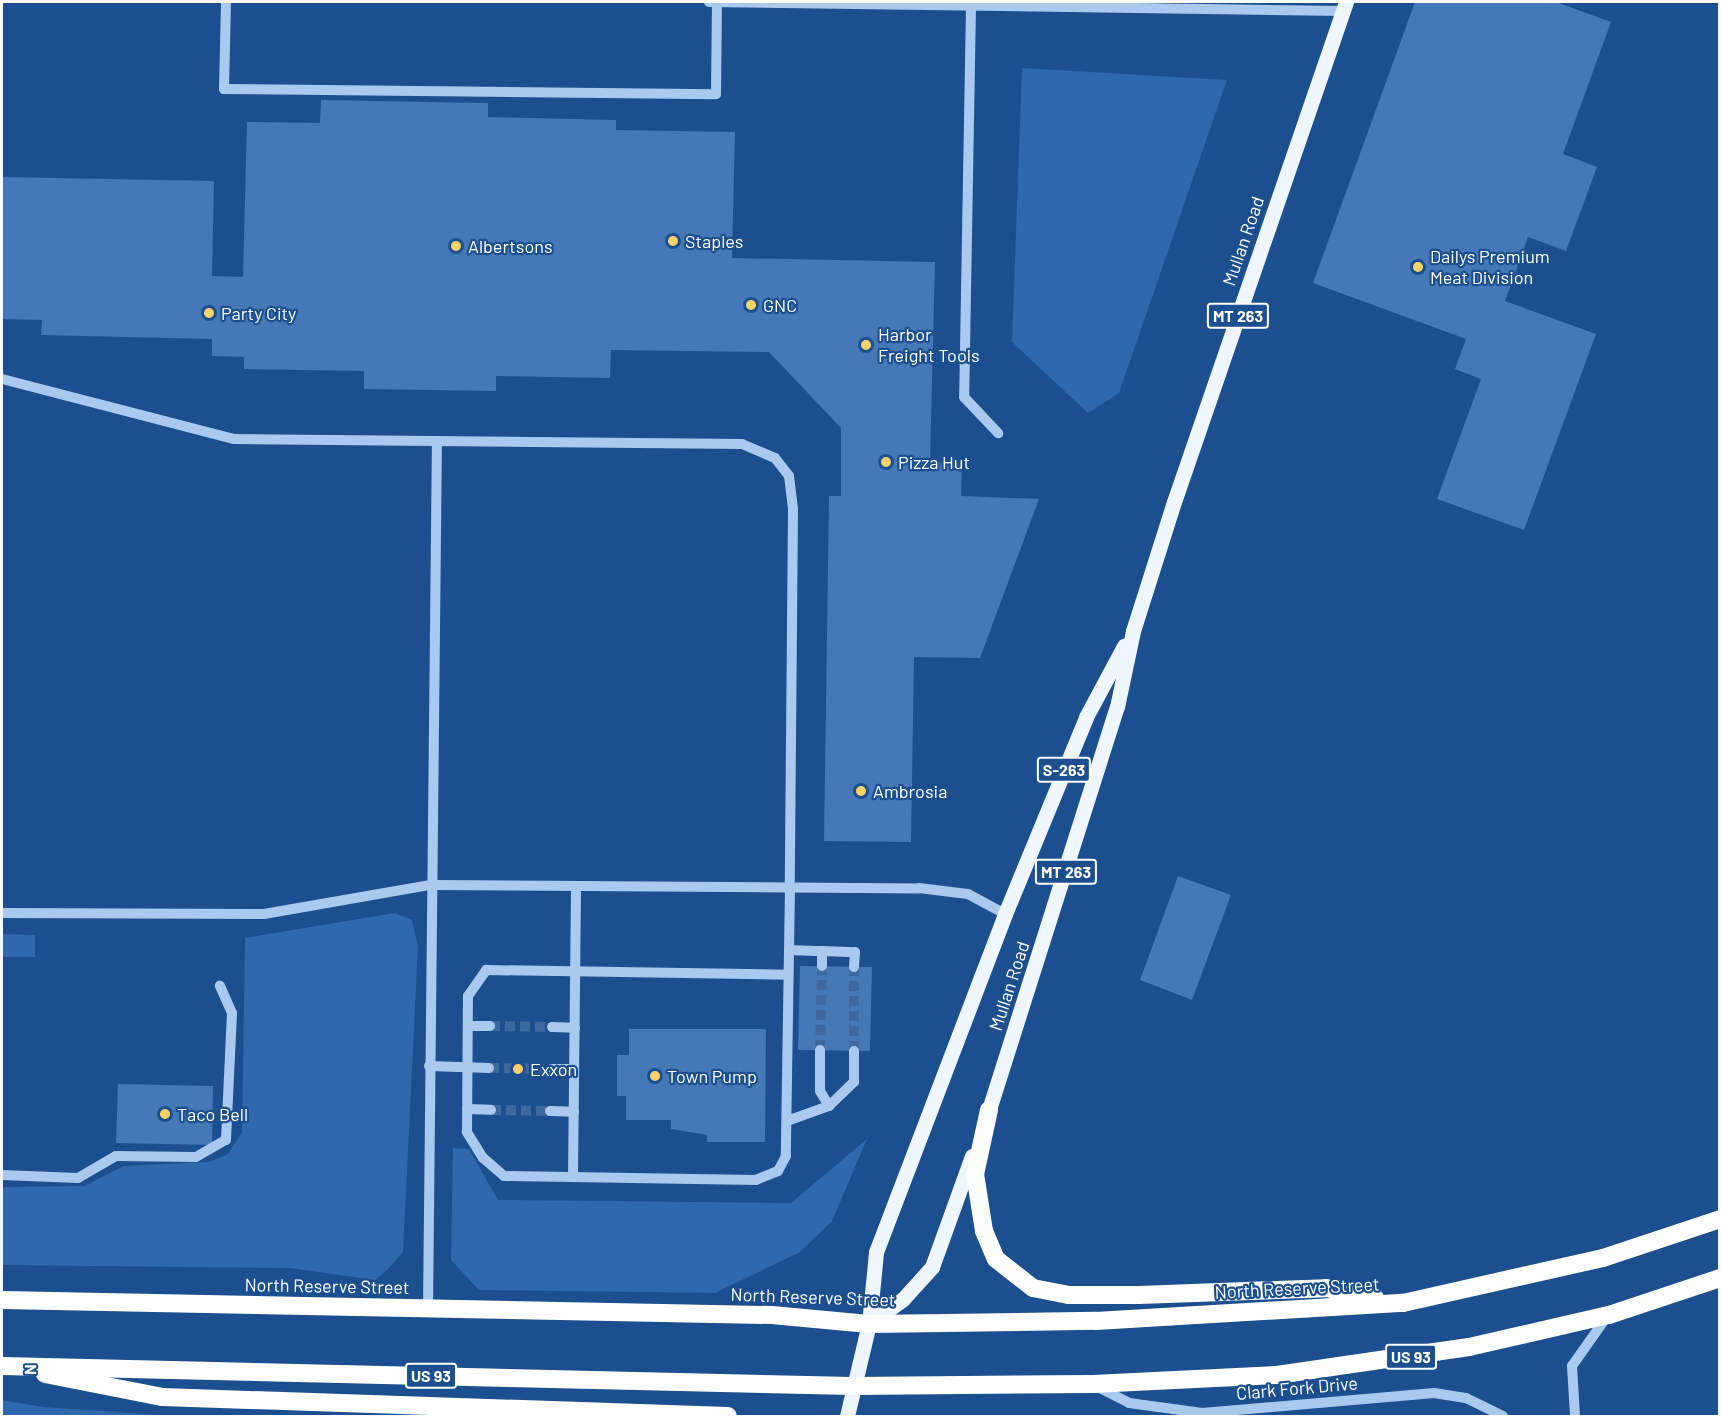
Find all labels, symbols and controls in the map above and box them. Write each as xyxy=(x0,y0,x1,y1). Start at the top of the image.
street label: Mullan Road xyxy=(1218,193,1268,289)
place label: Staples xyxy=(685,230,743,252)
marker: Staples xyxy=(666,234,680,248)
place label: Albertsons xyxy=(468,235,553,257)
marker: Albertsons xyxy=(449,239,463,253)
place label: Dailys Premium Meat Division xyxy=(1430,246,1550,288)
marker: Dailys Premium Meat Division xyxy=(1411,260,1425,274)
place label: GNC xyxy=(763,294,797,316)
marker: GNC xyxy=(744,298,758,312)
place label: Party City xyxy=(221,302,296,324)
road number: MT 263 xyxy=(1206,303,1270,329)
marker: Party City xyxy=(202,306,216,320)
place label: Harbor Freight Tools xyxy=(878,324,980,366)
marker: Harbor Freight Tools xyxy=(859,338,873,352)
place label: Pizza Hut xyxy=(898,451,970,473)
marker: Pizza Hut xyxy=(879,455,893,469)
road number: S-263 xyxy=(1036,757,1092,783)
place label: Ambrosia xyxy=(873,780,947,802)
marker: Ambrosia xyxy=(854,784,868,798)
road number: MT 263 xyxy=(1034,859,1098,885)
street label: Mullan Road xyxy=(984,938,1034,1034)
place label: Exxon xyxy=(530,1058,577,1080)
marker: Exxon xyxy=(511,1062,525,1076)
place label: Town Pump xyxy=(667,1065,757,1087)
marker: Town Pump xyxy=(648,1069,662,1083)
place label: Taco Bell xyxy=(177,1103,248,1125)
marker: Taco Bell xyxy=(158,1107,172,1121)
street label: North Reserve Street xyxy=(1214,1273,1380,1303)
street label: North Reserve Street xyxy=(244,1274,410,1298)
street label: North Reserve Street xyxy=(730,1283,896,1311)
north arrow xyxy=(18,1340,78,1400)
road number: US 93 xyxy=(1384,1344,1438,1370)
road number: US 93 xyxy=(404,1363,458,1389)
text: N xyxy=(20,1364,39,1375)
street label: Clark Fork Drive xyxy=(1235,1372,1359,1404)

